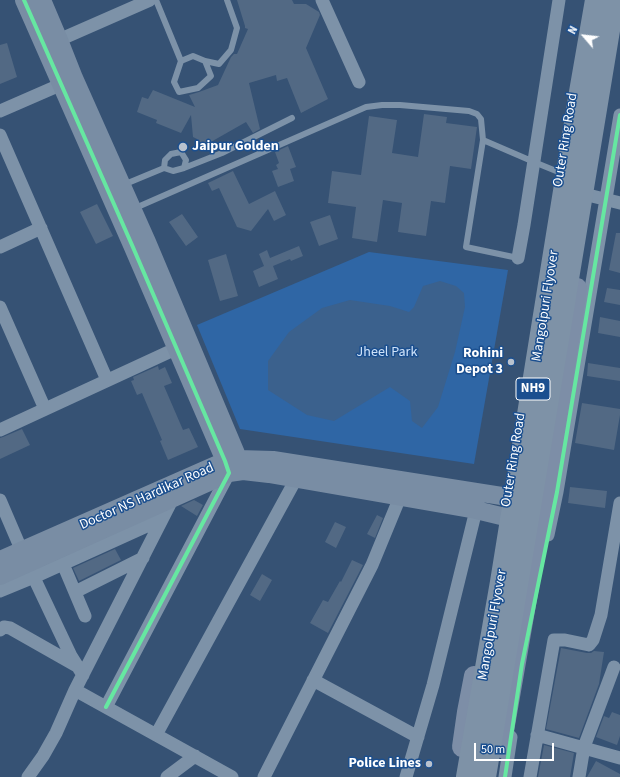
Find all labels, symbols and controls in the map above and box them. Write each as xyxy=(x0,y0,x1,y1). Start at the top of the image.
north arrow xyxy=(564,16,604,56)
text: N xyxy=(565,23,581,37)
street label: Outer Ring Road xyxy=(550,92,582,188)
place label: Jaipur Golden xyxy=(192,139,279,155)
marker: Jaipur Golden xyxy=(177,141,189,153)
street label: Mangolpuri Flyover xyxy=(529,249,563,363)
park label: Jheel Park xyxy=(357,345,417,361)
place label: Rohini Depot 3 xyxy=(456,346,503,378)
marker: Rohini Depot 3 xyxy=(506,357,516,367)
road number: NH9 xyxy=(516,378,550,400)
street label: Outer Ring Road xyxy=(498,412,530,508)
street label: Doctor NS Hardikar Road xyxy=(77,460,217,534)
street label: Mangolpuri Flyover xyxy=(475,568,511,682)
scale bar xyxy=(476,735,556,761)
text: 50 m xyxy=(481,741,505,758)
place label: Police Lines xyxy=(349,756,421,772)
marker: Police Lines xyxy=(424,759,434,769)

